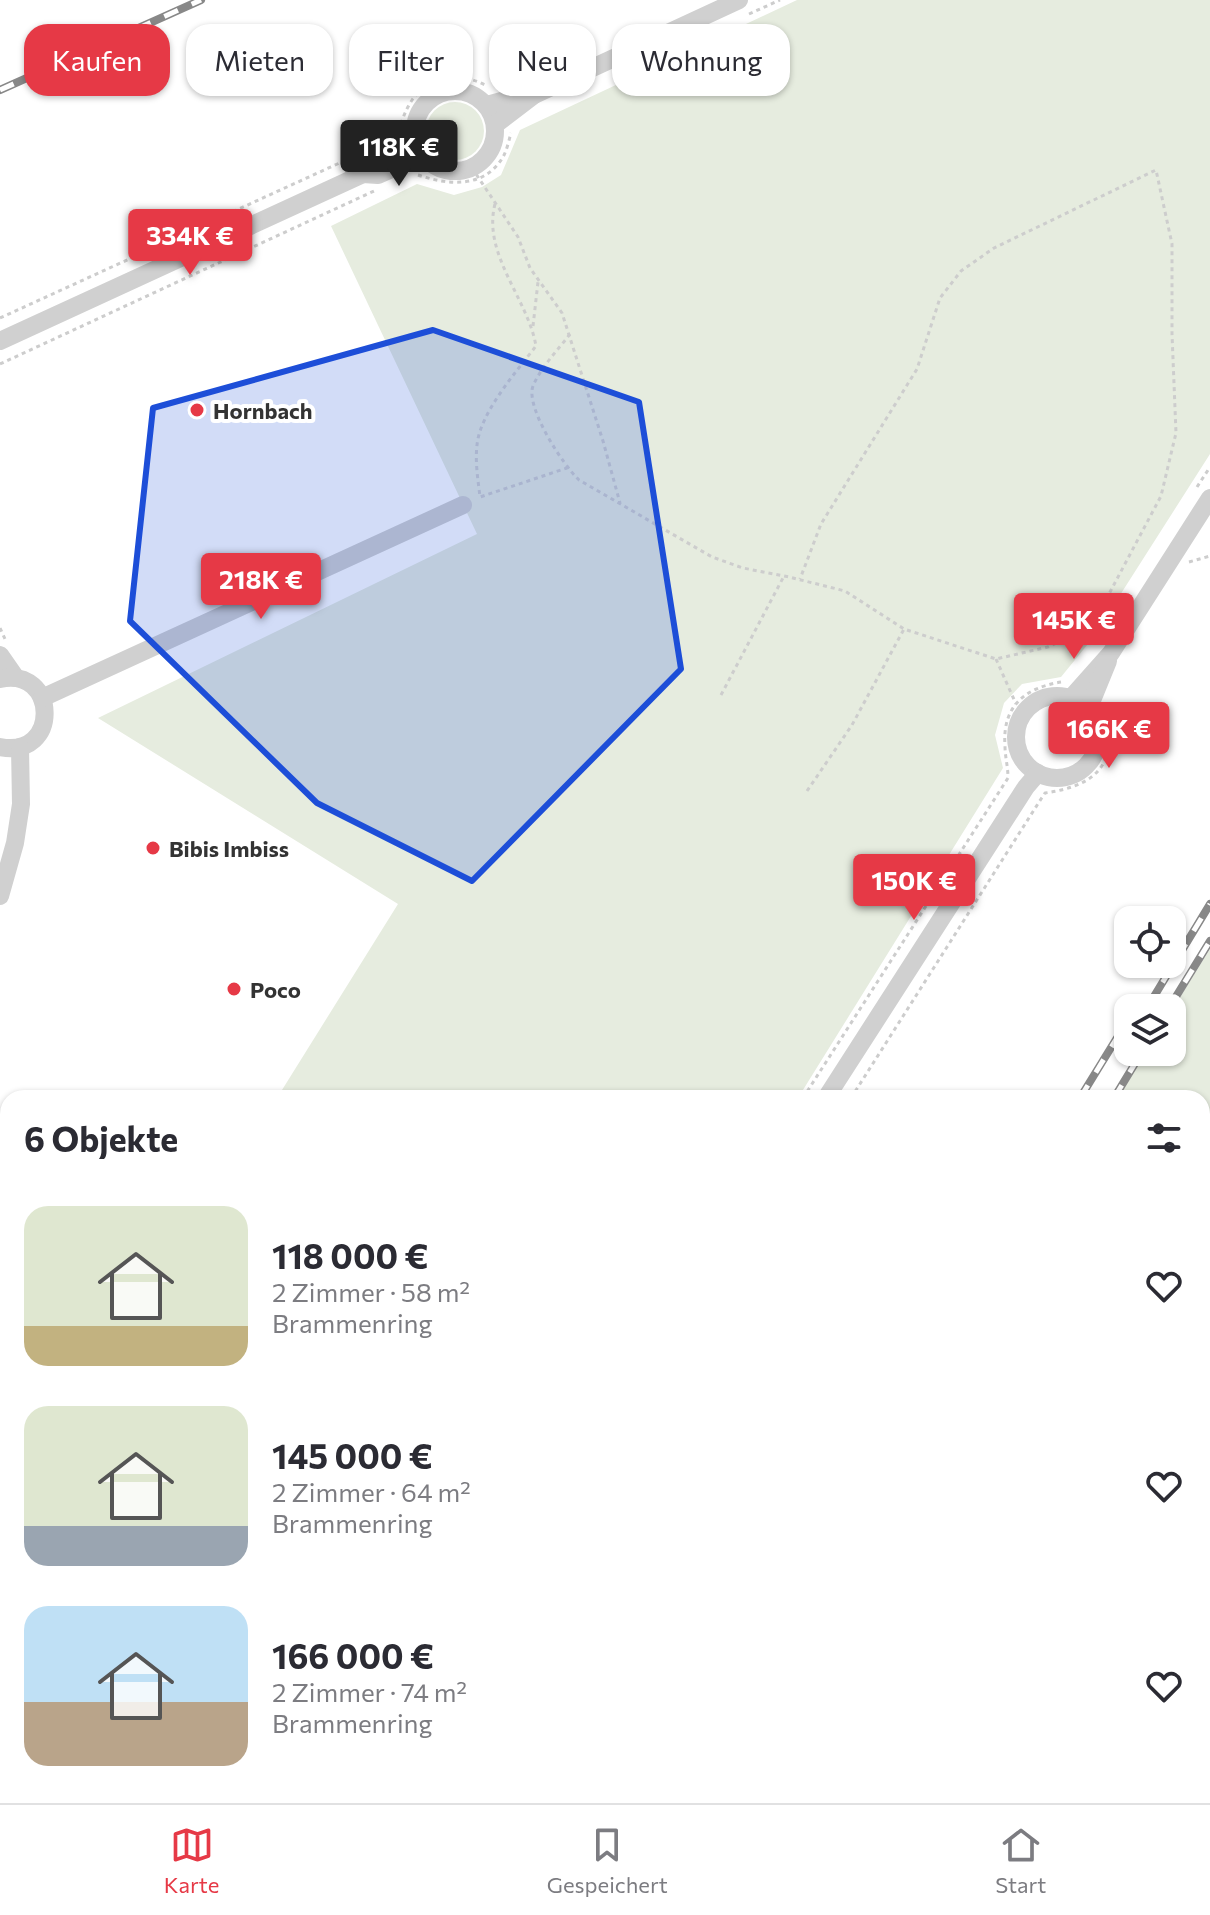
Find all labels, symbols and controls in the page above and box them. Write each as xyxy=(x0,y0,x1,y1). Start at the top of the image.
chip: Kaufen xyxy=(24,24,170,96)
chip: Mieten xyxy=(186,24,333,96)
chip: Filter xyxy=(349,24,473,96)
chip: Neu xyxy=(489,24,596,96)
chip: Wohnung xyxy=(612,24,790,96)
pin: 118K € xyxy=(334,120,464,188)
text: 118K € xyxy=(358,130,440,161)
pin: 334K € xyxy=(125,209,255,277)
text: 334K € xyxy=(146,219,234,250)
place label: Hornbach xyxy=(213,397,312,424)
marker: Hornbach xyxy=(188,401,206,419)
pin: 218K € xyxy=(196,553,326,621)
text: 218K € xyxy=(219,563,303,594)
pin: 145K € xyxy=(1009,593,1139,661)
text: 145K € xyxy=(1032,603,1116,634)
pin: 166K € xyxy=(1044,702,1174,770)
text: 166K € xyxy=(1066,712,1152,743)
place label: Bibis Imbiss xyxy=(169,835,289,862)
marker: Bibis Imbiss xyxy=(144,839,162,857)
pin: 150K € xyxy=(849,854,979,922)
text: 150K € xyxy=(871,864,957,895)
map controls xyxy=(1114,906,1186,1066)
button: locate xyxy=(1114,906,1186,978)
place label: Poco xyxy=(250,976,301,1003)
marker: Poco xyxy=(225,980,243,998)
button: layers xyxy=(1114,994,1186,1066)
icon: filters xyxy=(1142,1116,1186,1160)
text: 6 Objekte xyxy=(24,1117,178,1159)
text: 118 000 € xyxy=(272,1234,429,1276)
icon: home xyxy=(88,1238,184,1334)
icon: heart xyxy=(1142,1264,1186,1308)
text: 2 Zimmer · 58 m² xyxy=(272,1276,470,1307)
text: Brammenring xyxy=(272,1307,433,1338)
text: 145 000 € xyxy=(272,1434,433,1476)
icon: home xyxy=(88,1438,184,1534)
icon: heart xyxy=(1142,1464,1186,1508)
text: 2 Zimmer · 64 m² xyxy=(272,1476,471,1507)
text: Brammenring xyxy=(272,1507,433,1538)
text: 166 000 € xyxy=(272,1634,434,1676)
icon: home xyxy=(88,1638,184,1734)
icon: heart xyxy=(1142,1664,1186,1708)
text: 2 Zimmer · 74 m² xyxy=(272,1676,467,1707)
text: Brammenring xyxy=(272,1707,433,1738)
tab: Karte xyxy=(164,1823,219,1898)
tab: Gespeichert xyxy=(547,1823,668,1898)
tab: Start xyxy=(995,1823,1046,1898)

